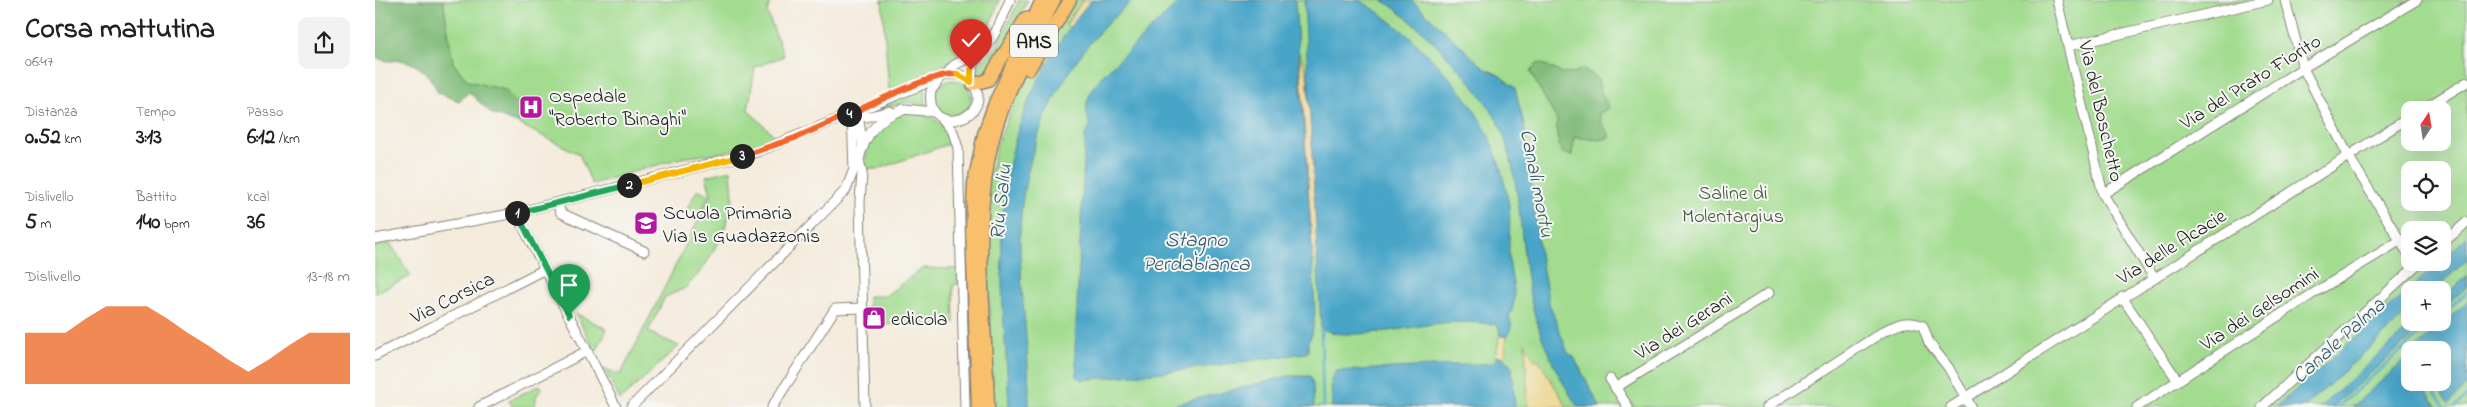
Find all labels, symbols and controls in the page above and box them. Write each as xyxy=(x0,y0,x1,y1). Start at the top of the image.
text: Corsa mattutina xyxy=(25,10,215,51)
button: share xyxy=(298,17,350,69)
pin xyxy=(950,19,992,70)
road number: AMS xyxy=(1010,24,1058,58)
icon: check xyxy=(957,26,985,54)
street label: Via del Prato Fiorito xyxy=(2174,28,2328,139)
street label: Via del Boschetto xyxy=(2069,37,2130,185)
text: 06:47 xyxy=(25,50,54,74)
place label: Ospedale "Roberto Binaghi" xyxy=(549,83,686,136)
hospital icon: Ospedale "Roberto Binaghi" xyxy=(518,94,544,120)
north arrow xyxy=(2401,101,2451,151)
map controls xyxy=(2401,101,2451,391)
text: Distanza xyxy=(25,102,78,123)
text: Tempo xyxy=(136,102,176,123)
text: Passo xyxy=(247,102,283,123)
pin: 4 xyxy=(837,102,861,126)
text: 4 xyxy=(847,104,852,125)
text: 0.52 xyxy=(25,123,61,153)
text: 3:13 xyxy=(136,123,162,153)
text: 6:12 xyxy=(247,123,275,153)
water label: Canali mortu xyxy=(1511,127,1561,240)
text: km xyxy=(61,129,81,150)
text: /km xyxy=(275,129,300,150)
pin: 3 xyxy=(729,144,755,168)
text: 3 xyxy=(740,146,745,167)
button: locate xyxy=(2401,161,2451,211)
water label: Riu Saliu xyxy=(983,162,1021,242)
pin: 2 xyxy=(617,172,641,198)
text: 2 xyxy=(626,175,633,196)
park label: Saline di Molentargius xyxy=(1682,180,1784,233)
text: Dislivello xyxy=(25,187,74,208)
text: Battito xyxy=(136,187,177,208)
text: kcal xyxy=(247,187,269,208)
pin: 1 xyxy=(505,200,529,226)
place label: Scuola Primaria Via Is Guadazzonis xyxy=(662,200,820,252)
text: 1 xyxy=(515,203,520,224)
street label: Via delle Acacie xyxy=(2111,203,2233,294)
text: 5 xyxy=(25,208,37,238)
text: 140 xyxy=(136,208,160,238)
text: 36 xyxy=(247,208,265,238)
school or university icon: Scuola Primaria Via Is Guadazzonis xyxy=(633,210,659,236)
text: m xyxy=(37,214,51,235)
text: bpm xyxy=(160,214,190,235)
button: layers xyxy=(2401,221,2451,271)
water label: Stagno Perdabianca xyxy=(1142,226,1250,280)
street label: Via dei Gelsomini xyxy=(2194,261,2326,360)
pin xyxy=(548,264,590,315)
text: Dislivello xyxy=(25,265,81,289)
text: 13–18 m xyxy=(306,265,350,289)
street label: Via Corsica xyxy=(405,266,500,333)
icon: arrive xyxy=(555,271,583,299)
button: + xyxy=(2401,281,2451,331)
street label: Via dei Gerani xyxy=(1629,286,1739,369)
water label: Canale Palma xyxy=(2286,291,2393,391)
shop icon: edicola xyxy=(861,305,887,331)
place label: edicola xyxy=(891,306,948,335)
button: − xyxy=(2401,341,2451,391)

